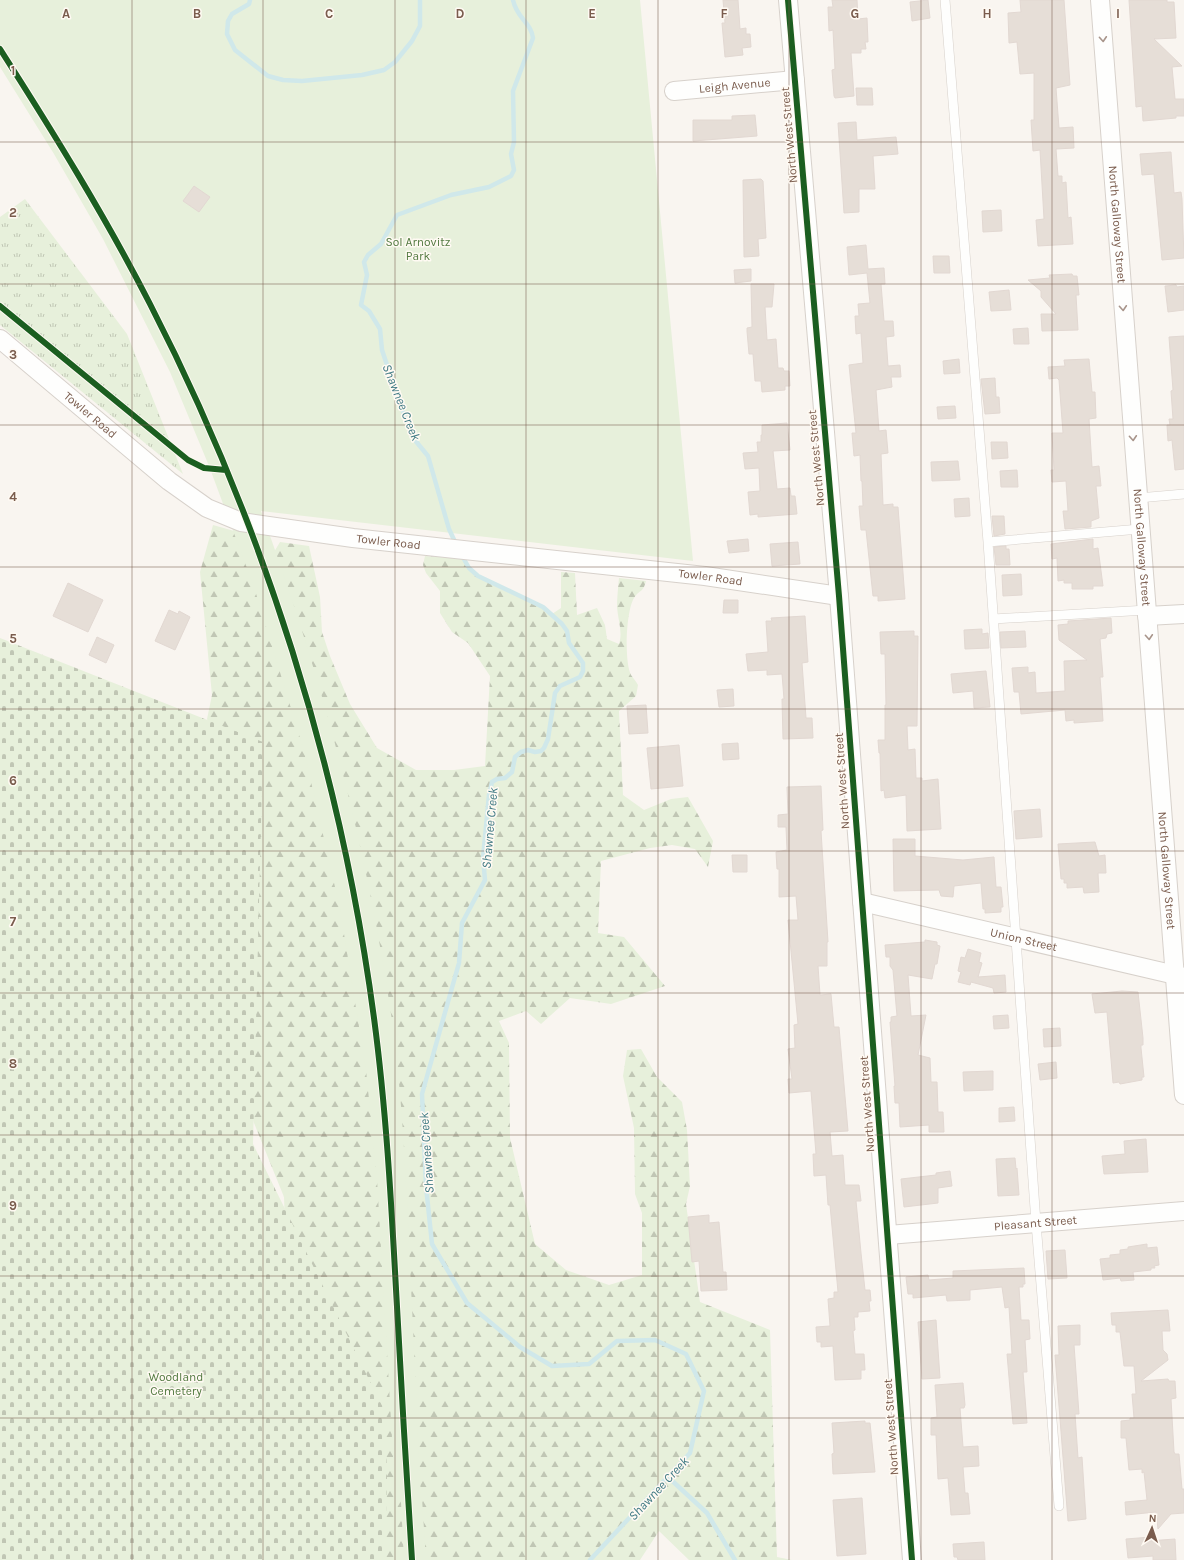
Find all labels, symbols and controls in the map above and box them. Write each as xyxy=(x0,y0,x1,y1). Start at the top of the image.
text: A xyxy=(62,6,70,21)
text: B xyxy=(193,6,201,21)
text: C xyxy=(325,6,333,21)
text: D xyxy=(456,6,465,21)
text: E xyxy=(588,6,596,21)
text: F xyxy=(720,6,728,21)
text: G xyxy=(851,6,859,21)
text: H xyxy=(982,6,992,21)
text: I xyxy=(1116,6,1120,21)
one-way arrow xyxy=(1098,36,1107,42)
text: 1 xyxy=(11,63,15,78)
street label: Leigh Avenue xyxy=(698,75,771,96)
street label: North West Street xyxy=(778,86,800,184)
street label: North Galloway Street xyxy=(1106,165,1129,284)
text: 2 xyxy=(9,205,17,220)
park label: Sol Arnovitz Park xyxy=(386,235,451,263)
one-way arrow xyxy=(1119,305,1128,311)
text: 3 xyxy=(9,347,17,362)
water label: Shawnee Creek xyxy=(379,362,424,443)
street label: Towler Road xyxy=(61,389,120,441)
street label: North West Street xyxy=(805,409,827,507)
one-way arrow xyxy=(1129,435,1138,441)
street label: North Galloway Street xyxy=(1130,488,1154,607)
text: 4 xyxy=(9,489,17,504)
street label: Towler Road xyxy=(356,531,421,552)
street label: Towler Road xyxy=(678,566,744,589)
text: 5 xyxy=(9,631,17,646)
one-way arrow xyxy=(1144,634,1153,640)
street label: North West Street xyxy=(832,732,852,830)
text: 6 xyxy=(9,773,17,788)
water label: Shawnee Creek xyxy=(478,786,501,869)
street label: North Galloway Street xyxy=(1155,811,1178,930)
text: 7 xyxy=(10,914,17,929)
street label: Union Street xyxy=(989,925,1059,954)
street label: North West Street xyxy=(857,1055,877,1153)
text: 8 xyxy=(9,1056,17,1071)
water label: Shawnee Creek xyxy=(416,1111,437,1194)
text: 9 xyxy=(9,1198,17,1213)
street label: Pleasant Street xyxy=(993,1213,1078,1233)
park label: Woodland Cemetery xyxy=(149,1370,203,1398)
street label: North West Street xyxy=(881,1378,901,1476)
water label: Shawnee Creek xyxy=(625,1453,692,1523)
north arrow xyxy=(1132,1508,1172,1548)
text: N xyxy=(1148,1512,1157,1525)

